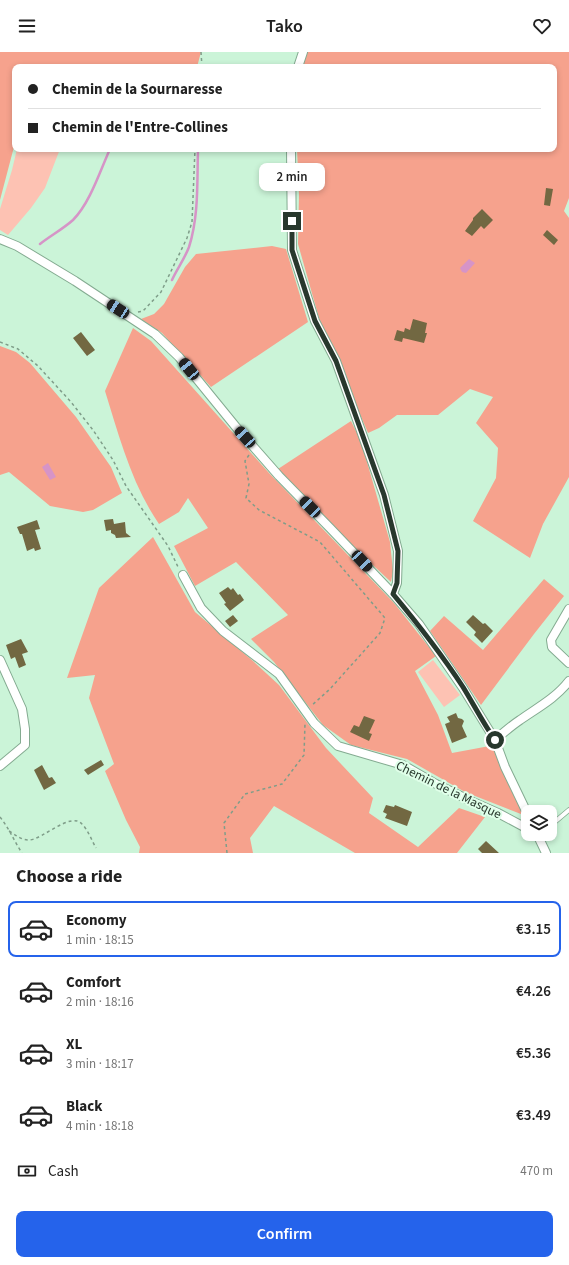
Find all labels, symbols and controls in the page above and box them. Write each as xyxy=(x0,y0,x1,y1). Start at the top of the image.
text: Tako xyxy=(266,14,303,39)
icon: menu xyxy=(16,15,38,37)
icon: heart xyxy=(531,15,553,37)
text: Chemin de la Sournaresse xyxy=(52,79,223,100)
text: Chemin de l'Entre-Collines xyxy=(52,117,228,138)
callout: 2 min xyxy=(259,163,325,191)
text: 2 min xyxy=(277,168,307,186)
route end xyxy=(283,212,301,230)
car xyxy=(105,297,131,321)
car xyxy=(177,356,201,382)
car xyxy=(233,424,257,450)
car xyxy=(297,494,323,520)
car xyxy=(349,548,375,574)
route start xyxy=(486,731,504,749)
street label: Chemin de la Masque xyxy=(393,756,504,823)
map controls xyxy=(521,805,557,841)
button: layers xyxy=(521,805,557,841)
text: Choose a ride xyxy=(16,864,122,889)
text: Economy xyxy=(66,910,127,931)
icon: car xyxy=(18,911,54,947)
text: €3.15 xyxy=(516,919,551,940)
text: 1 min · 18:15 xyxy=(66,931,134,949)
text: Comfort xyxy=(66,972,121,993)
icon: car xyxy=(18,973,54,1009)
text: €4.26 xyxy=(516,981,551,1002)
text: 2 min · 18:16 xyxy=(66,993,134,1011)
text: XL xyxy=(66,1034,82,1055)
icon: car xyxy=(18,1035,54,1071)
text: €5.36 xyxy=(516,1043,551,1064)
text: 3 min · 18:17 xyxy=(66,1055,134,1073)
text: Black xyxy=(66,1096,103,1117)
icon: car xyxy=(18,1097,54,1133)
text: €3.49 xyxy=(516,1105,551,1126)
text: 4 min · 18:18 xyxy=(66,1117,134,1135)
icon: cash xyxy=(16,1160,38,1182)
text: Cash xyxy=(48,1161,79,1182)
text: 470 m xyxy=(520,1162,553,1180)
button: Confirm xyxy=(16,1211,553,1257)

